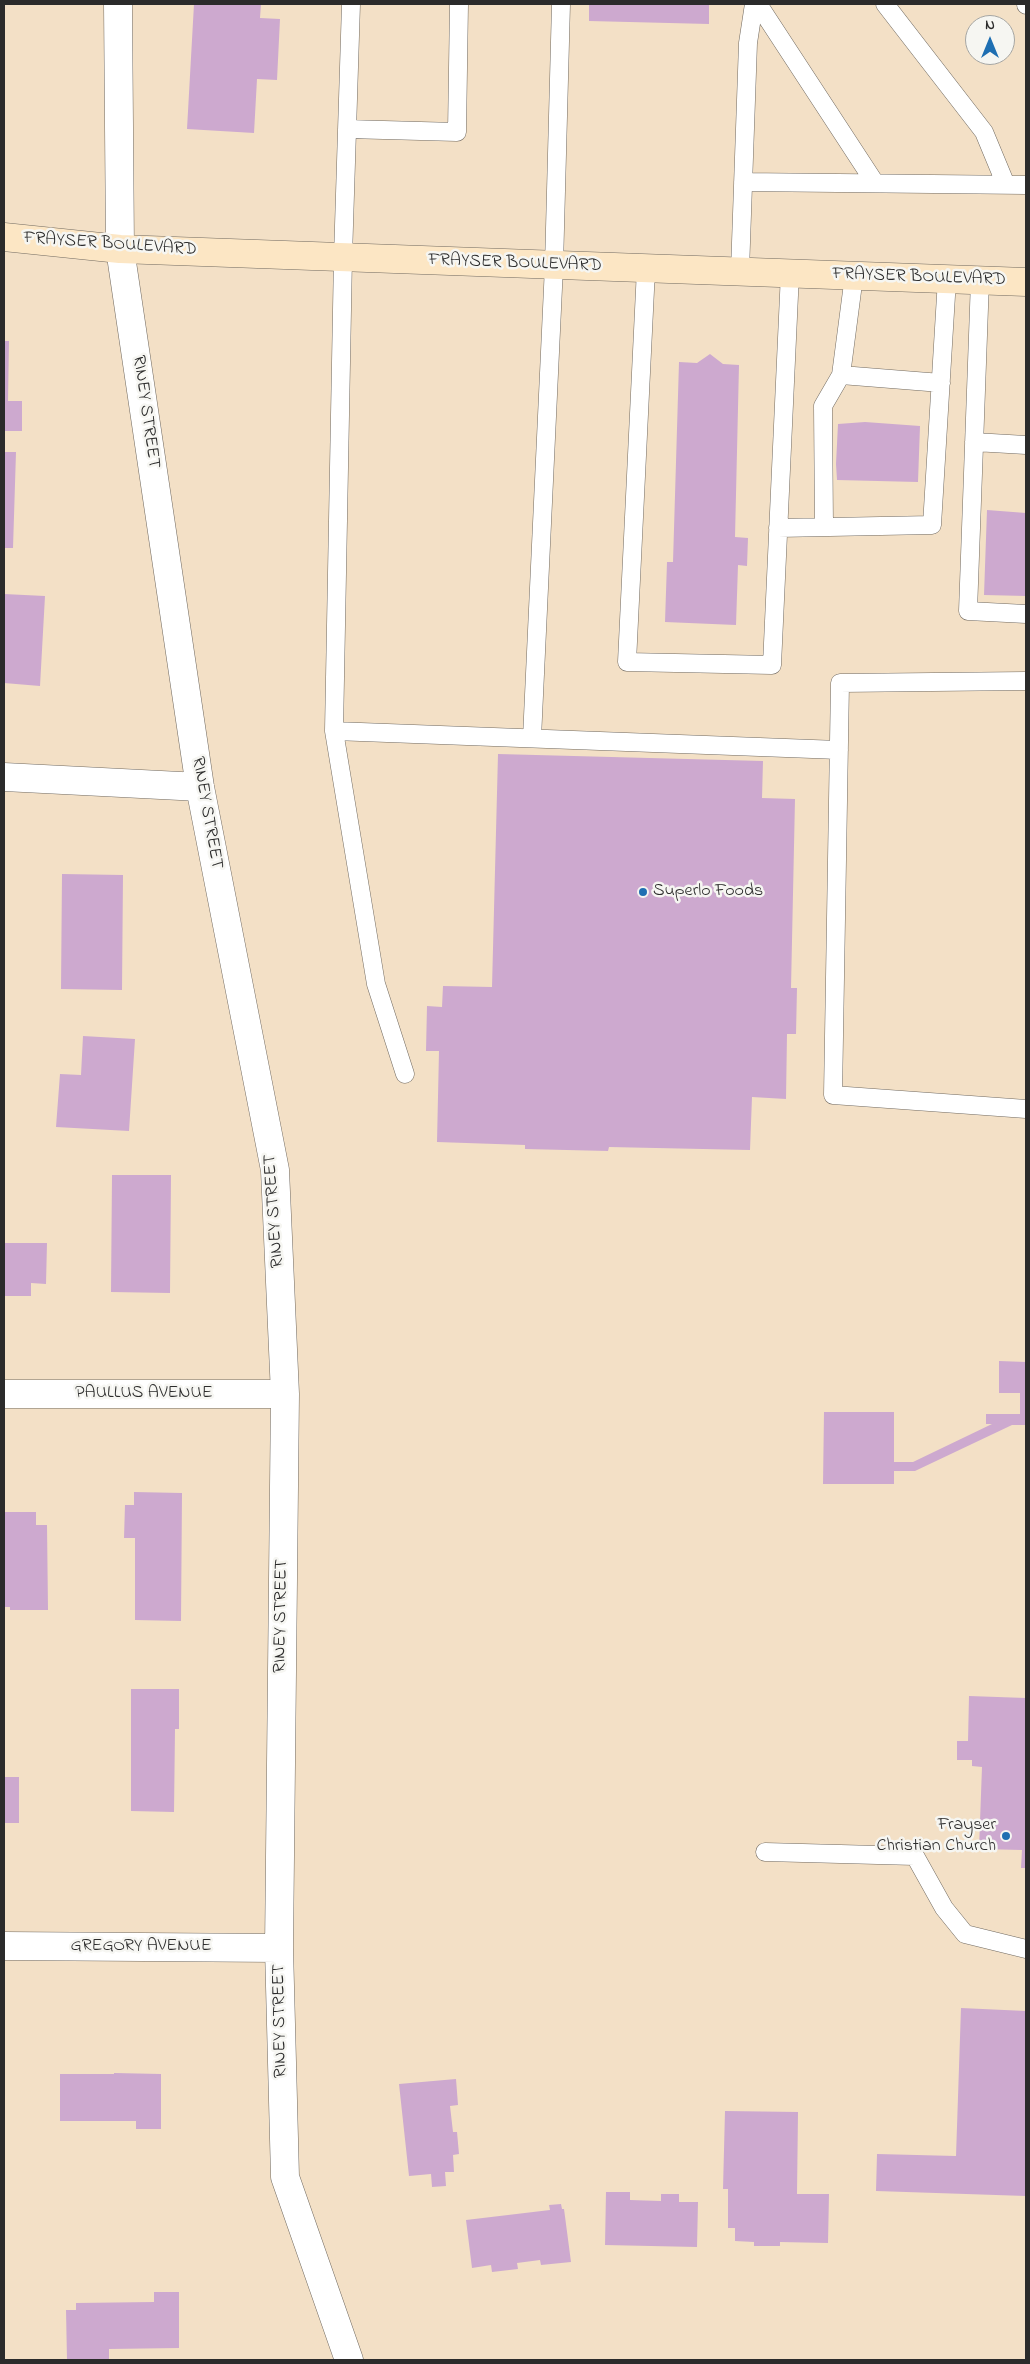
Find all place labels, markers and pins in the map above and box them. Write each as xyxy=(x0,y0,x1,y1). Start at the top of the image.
place label: Superlo Foods xyxy=(653,881,763,903)
marker: Superlo Foods xyxy=(637,886,649,898)
place label: Frayser Christian Church xyxy=(876,1815,996,1858)
marker: Frayser Christian Church xyxy=(1000,1830,1012,1842)

